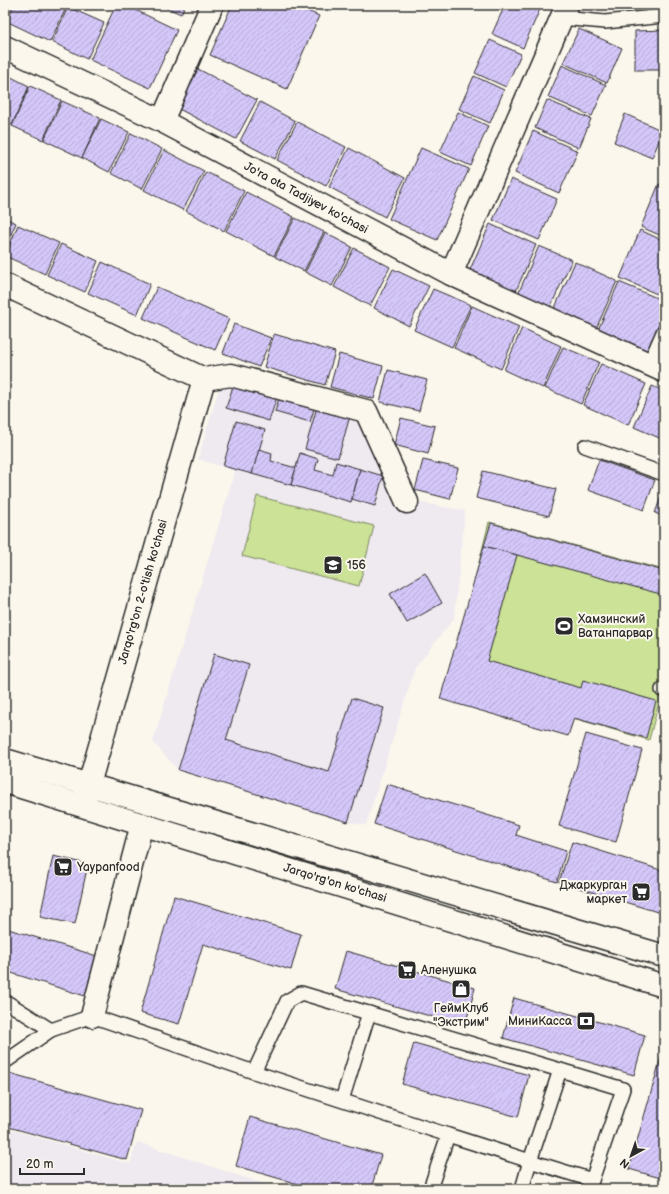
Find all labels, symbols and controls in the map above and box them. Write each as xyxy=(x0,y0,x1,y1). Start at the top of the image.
street label: Jo'ra ota Tadjiyev ko'chasi xyxy=(241,159,371,237)
street label: Jarqo'rg'on 2-o'tish ko'chasi xyxy=(115,518,171,666)
school or university icon: 156 xyxy=(322,554,344,576)
place label: 156 xyxy=(347,558,366,573)
place label: Хамзинский Ватанпарвар xyxy=(578,612,653,641)
sports icon: Хамзинский Ватанпарвар xyxy=(553,615,575,637)
supermarket icon: Yaypanfood xyxy=(52,856,74,878)
place label: Yaypanfood xyxy=(76,860,140,875)
street label: Jarqo'rg'on ko'chasi xyxy=(282,860,389,906)
place label: Джаркурган маркет xyxy=(560,878,627,907)
supermarket icon: Джаркурган маркет xyxy=(630,881,652,903)
supermarket icon: Аленушка xyxy=(396,959,418,981)
place label: Аленушка xyxy=(420,963,477,978)
shop icon: ГеймКлуб "Экстрим" xyxy=(450,978,472,1000)
place label: ГеймКлуб "Экстрим" xyxy=(433,1001,489,1030)
bank icon: МиниКасса xyxy=(575,1010,597,1032)
place label: МиниКасса xyxy=(508,1014,572,1029)
north arrow xyxy=(611,1136,651,1176)
scale bar xyxy=(20,1150,84,1176)
text: N xyxy=(618,1156,632,1171)
text: 20 m xyxy=(26,1157,53,1172)

